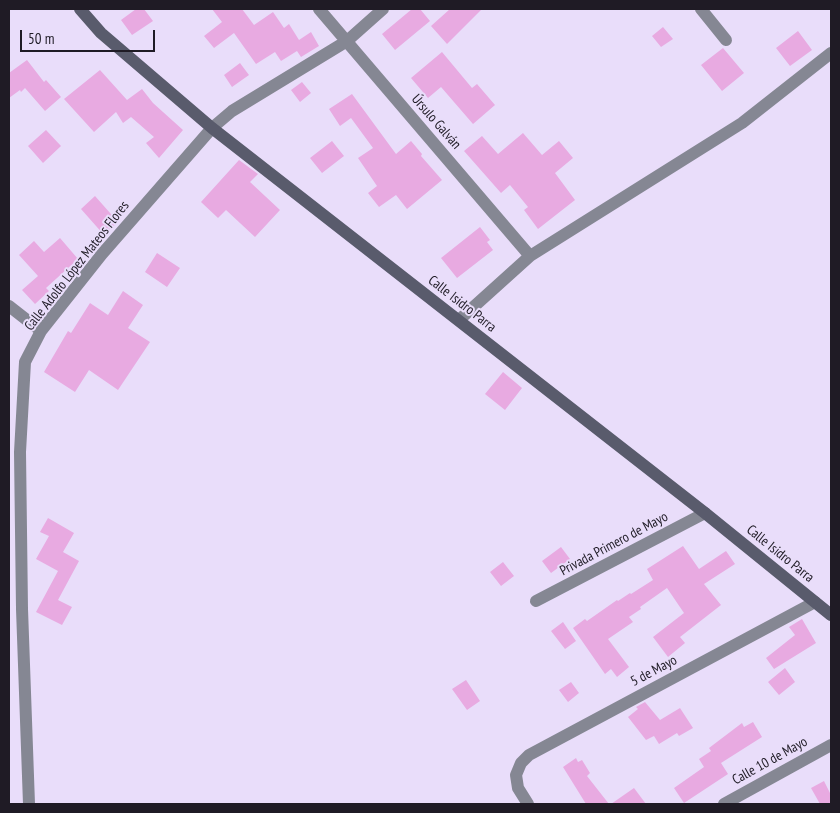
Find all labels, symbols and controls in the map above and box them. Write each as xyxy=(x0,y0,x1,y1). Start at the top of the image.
scale bar xyxy=(22,20,158,52)
text: 50 m xyxy=(28,29,54,48)
street label: Úrsulo Galván xyxy=(408,91,464,153)
street label: Calle Adolfo López Mateos Flores xyxy=(21,198,133,334)
street label: Calle Isidro Parra xyxy=(425,272,499,336)
street label: Privada Primero de Mayo xyxy=(557,508,671,580)
street label: Calle Isidro Parra xyxy=(743,522,817,586)
street label: 5 de Mayo xyxy=(628,652,680,690)
street label: Calle 10 de Mayo xyxy=(729,733,811,789)

